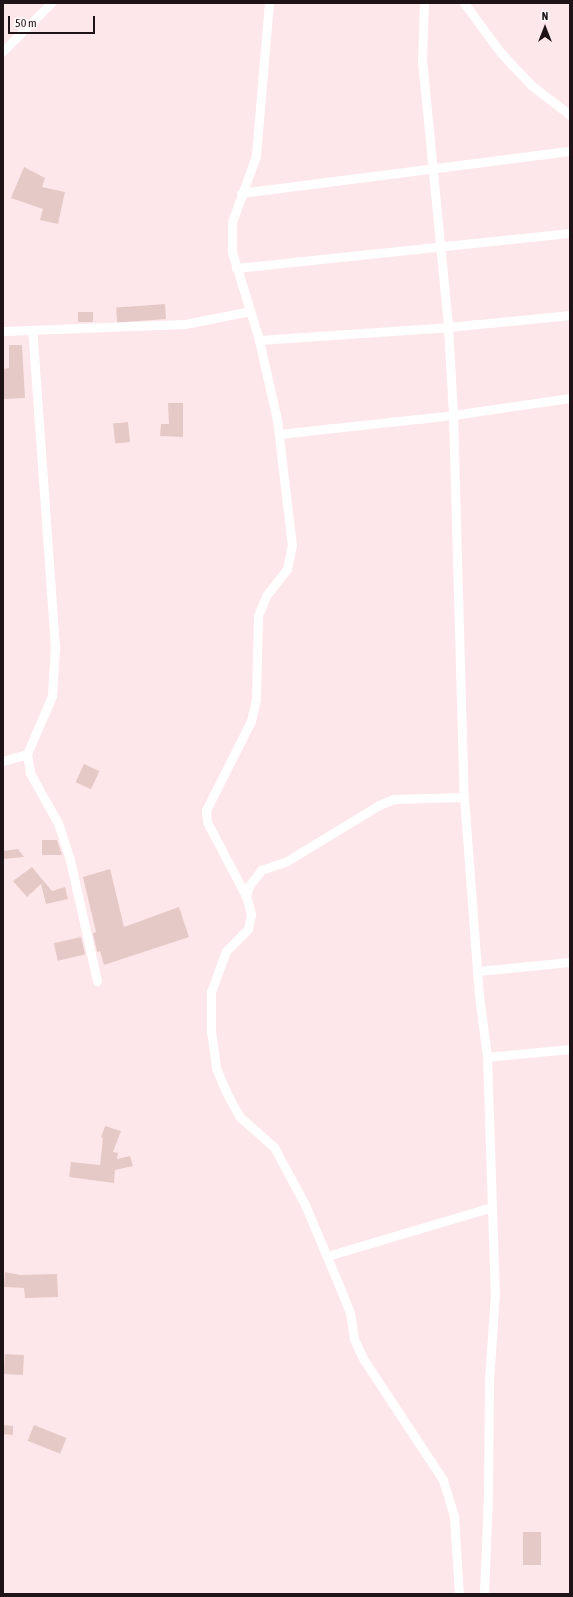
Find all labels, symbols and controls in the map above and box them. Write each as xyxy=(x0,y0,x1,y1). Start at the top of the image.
scale bar xyxy=(10,8,97,34)
north arrow xyxy=(525,8,565,48)
text: N xyxy=(542,10,548,22)
text: 50 m xyxy=(15,16,37,30)

